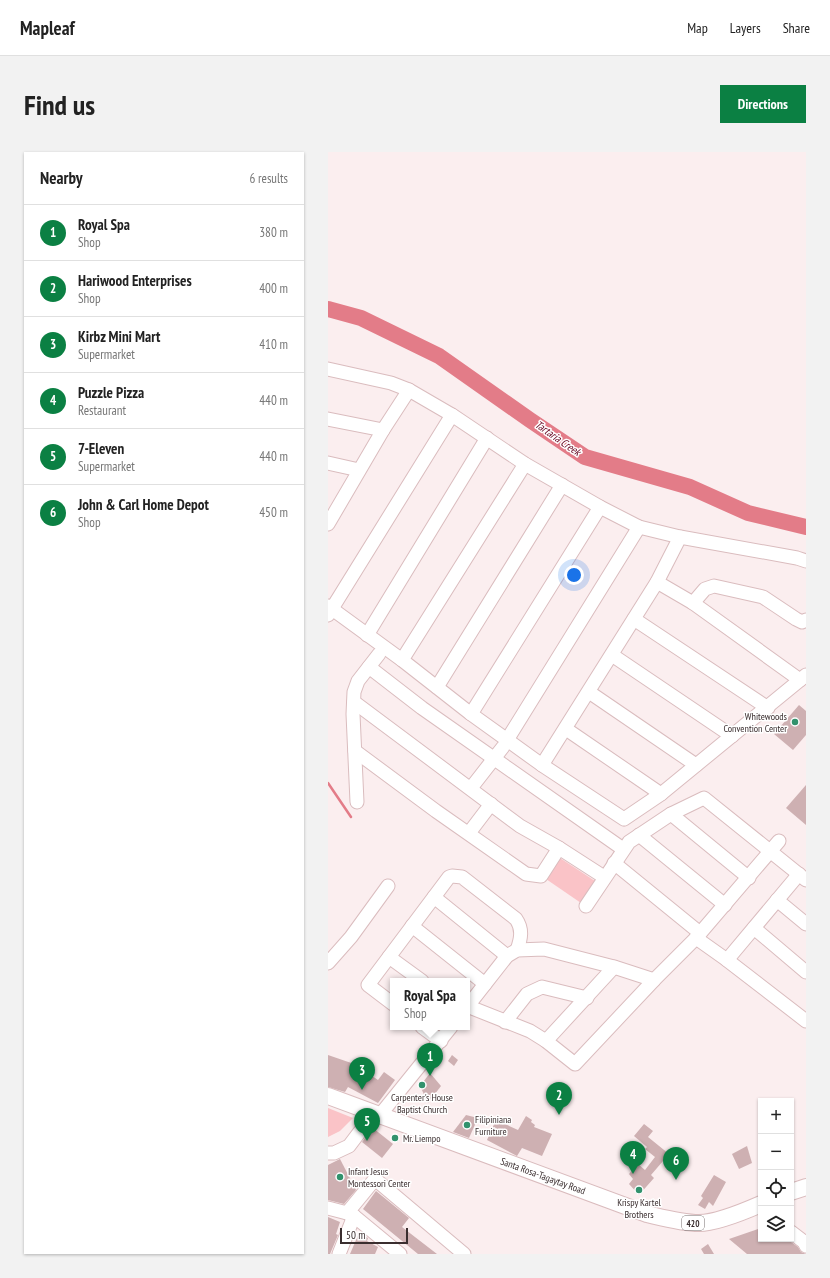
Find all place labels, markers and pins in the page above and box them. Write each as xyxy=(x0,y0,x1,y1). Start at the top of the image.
place label: Whitewoods Convention Center xyxy=(723,710,788,735)
marker: Whitewoods Convention Center xyxy=(790,717,800,727)
pin: 1 xyxy=(417,1043,443,1076)
pin: 3 xyxy=(349,1057,375,1090)
marker: Carpenter's House Baptist Church xyxy=(417,1080,427,1090)
pin: 2 xyxy=(546,1082,572,1115)
place label: Carpenter's House Baptist Church xyxy=(391,1091,453,1116)
pin: 5 xyxy=(354,1108,380,1141)
place label: Filipiniana Furniture xyxy=(475,1113,511,1138)
marker: Filipiniana Furniture xyxy=(462,1120,472,1130)
place label: Mr. Liempo xyxy=(403,1132,440,1145)
marker: Mr. Liempo xyxy=(390,1133,400,1143)
pin: 4 xyxy=(620,1141,646,1174)
pin: 6 xyxy=(663,1147,689,1180)
place label: Infant Jesus Montessori Center xyxy=(348,1165,411,1190)
marker: Infant Jesus Montessori Center xyxy=(335,1172,345,1182)
marker: Krispy Kartel Brothers xyxy=(634,1185,644,1195)
place label: Krispy Kartel Brothers xyxy=(617,1196,662,1221)

